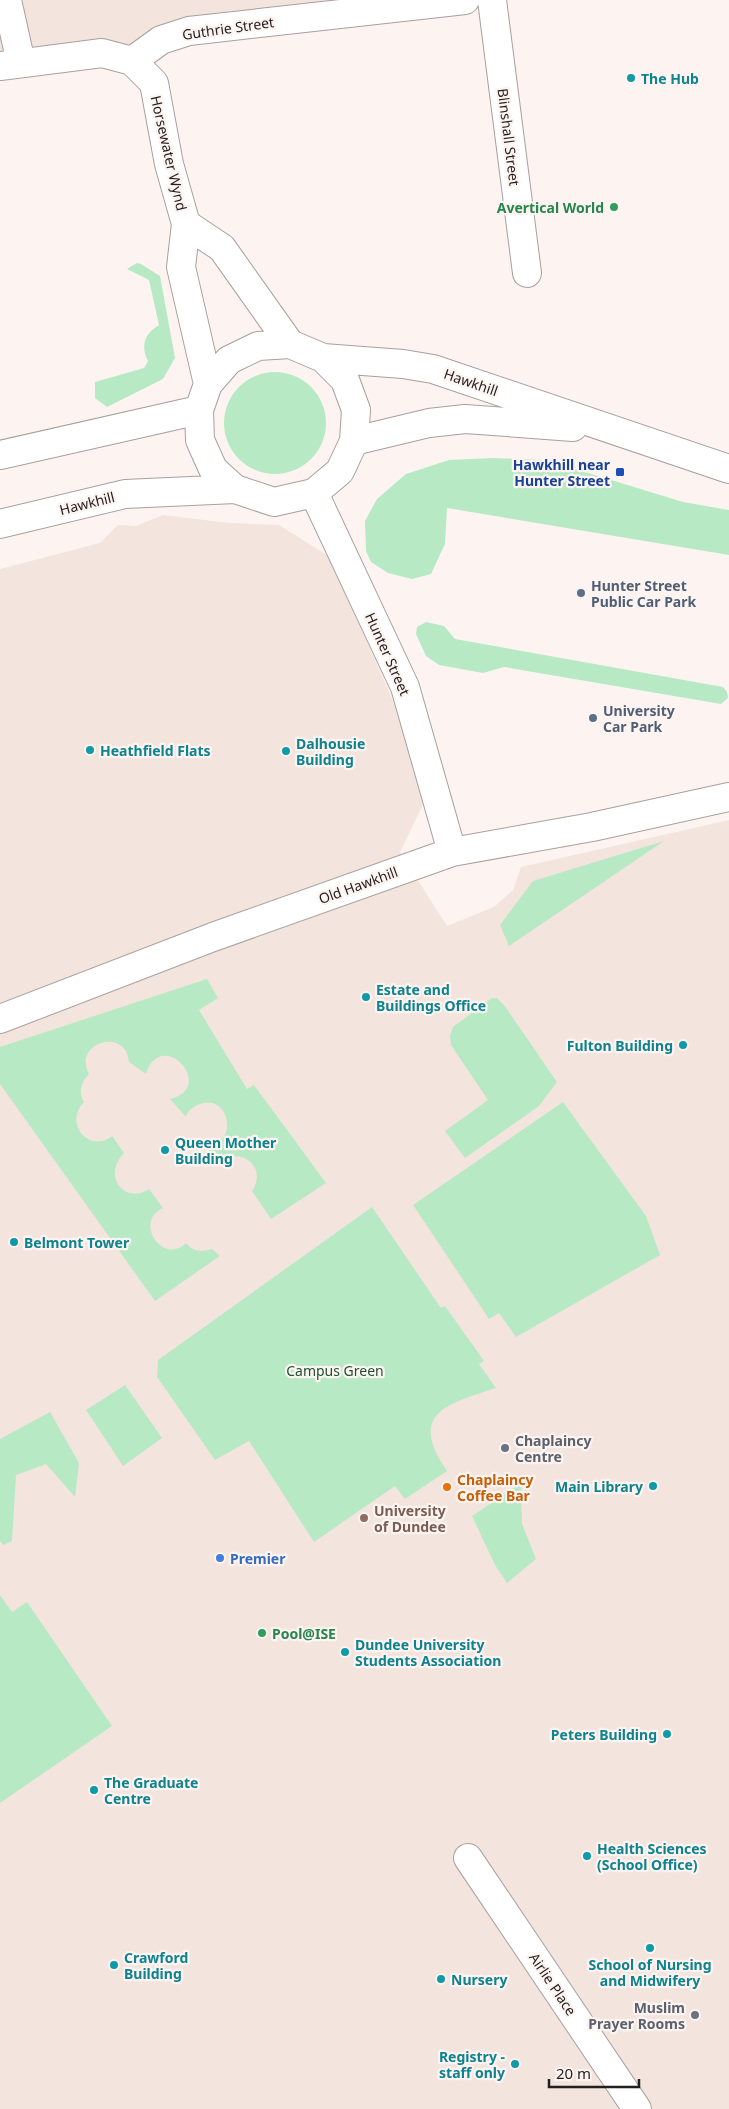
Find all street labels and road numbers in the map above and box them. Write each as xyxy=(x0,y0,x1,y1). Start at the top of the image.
street label: Guthrie Street xyxy=(181,12,275,44)
street label: Blinshall Street xyxy=(494,87,524,187)
street label: Horsewater Wynd xyxy=(147,94,191,212)
street label: Hawkhill xyxy=(441,364,501,400)
street label: Hawkhill xyxy=(57,487,117,519)
street label: Hunter Street xyxy=(361,609,415,699)
street label: Old Hawkhill xyxy=(316,862,400,908)
street label: Airlie Place xyxy=(525,1949,581,2019)

